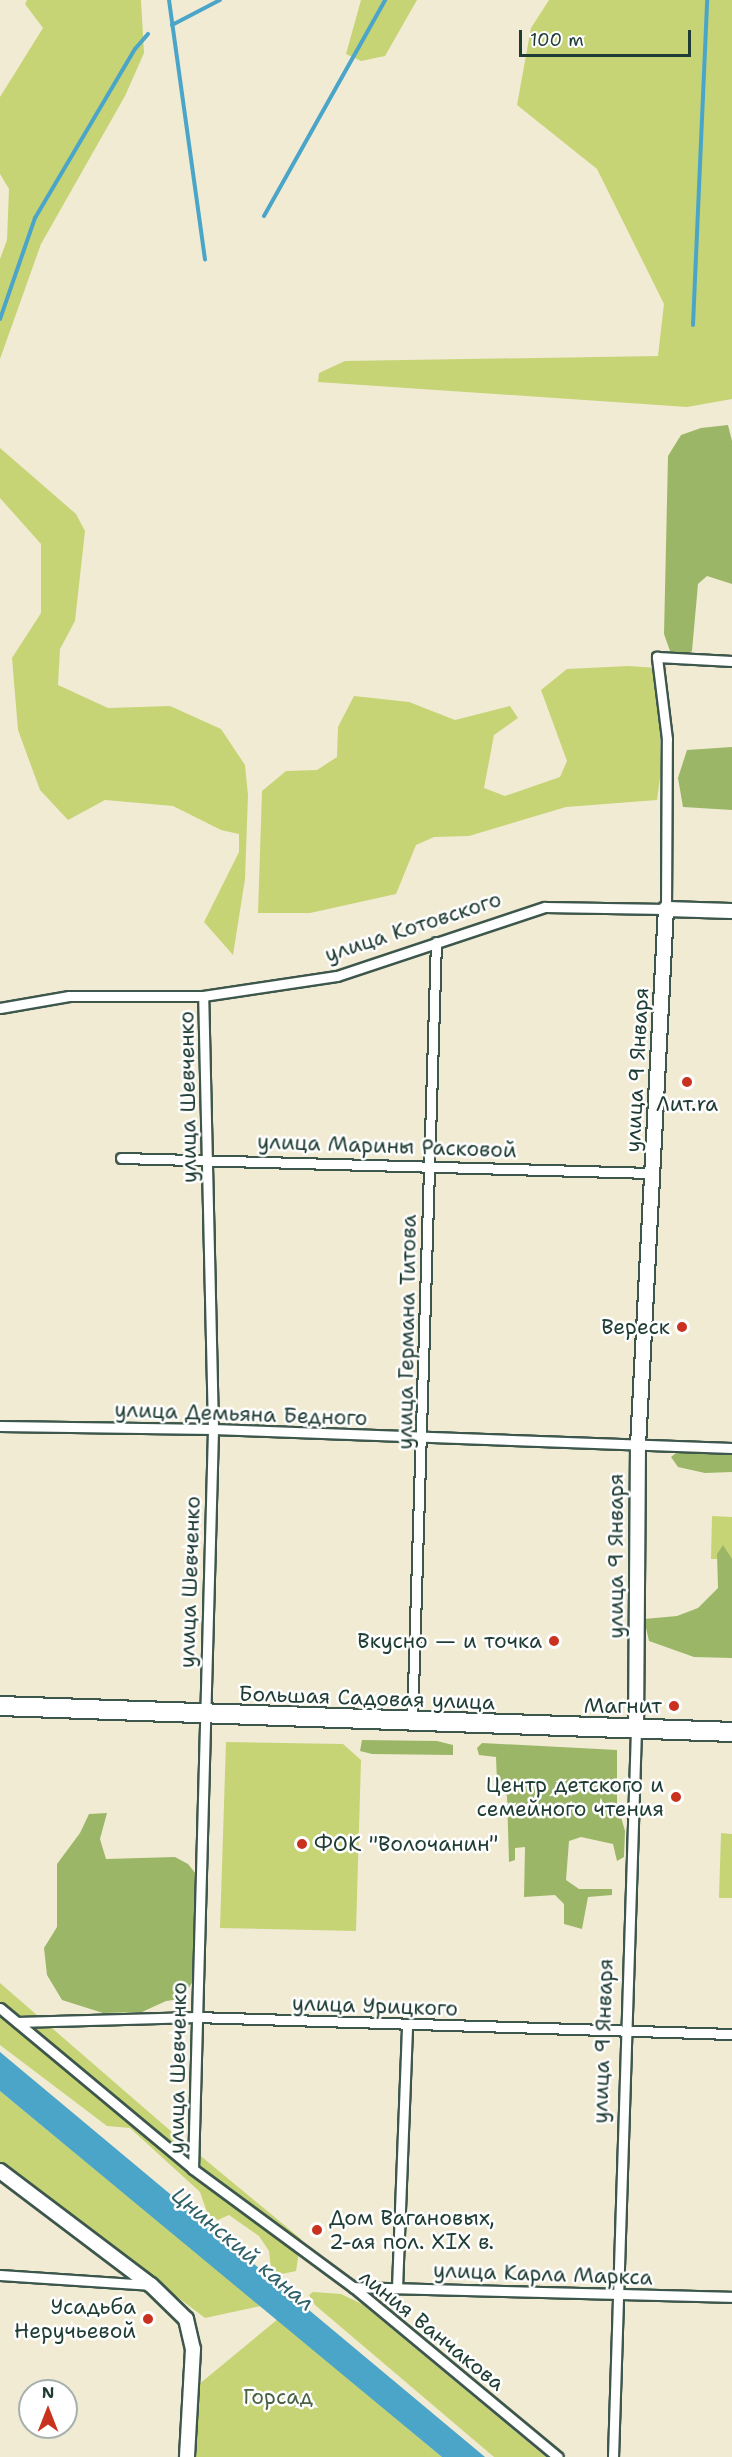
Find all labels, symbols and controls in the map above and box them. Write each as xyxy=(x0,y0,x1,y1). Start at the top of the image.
scale bar xyxy=(522,18,694,56)
text: 100 m xyxy=(530,28,584,52)
street label: улица Котовского xyxy=(322,887,504,967)
street label: улица 9 Января xyxy=(620,987,654,1153)
street label: улица Шевченко xyxy=(174,1011,202,1183)
marker: Лит.ra xyxy=(680,1075,694,1089)
place label: Лит.ra xyxy=(656,1091,718,1117)
street label: улица Марины Расковой xyxy=(257,1129,517,1163)
street label: улица Германа Титова xyxy=(392,1214,422,1450)
place label: Вереск xyxy=(601,1314,670,1340)
marker: Вереск xyxy=(675,1320,689,1334)
street label: улица Демьяна Бедного xyxy=(114,1397,368,1431)
street label: улица 9 Января xyxy=(603,1473,629,1639)
street label: улица Шевченко xyxy=(174,1496,206,1668)
place label: Вкусно — и точка xyxy=(357,1628,542,1654)
marker: Вкусно — и точка xyxy=(547,1634,561,1648)
street label: Большая Садовая улица xyxy=(238,1681,496,1715)
place label: Магнит xyxy=(584,1693,662,1719)
marker: Магнит xyxy=(667,1699,681,1713)
place label: Центр детского и семейного чтения xyxy=(477,1772,664,1822)
marker: Центр детского и семейного чтения xyxy=(669,1790,683,1804)
place label: ФОК "Волочанин" xyxy=(314,1831,498,1857)
marker: ФОК "Волочанин" xyxy=(295,1837,309,1851)
street label: улица 9 Января xyxy=(588,1958,618,2124)
street label: улица Шевченко xyxy=(164,1982,192,2154)
street label: улица Урицкого xyxy=(292,1991,458,2021)
water label: Цнинский канал xyxy=(166,2182,320,2316)
place label: Дом Вагановых, 2-ая пол. XIX в. xyxy=(329,2205,495,2255)
marker: Дом Вагановых, 2-ая пол. XIX в. xyxy=(310,2223,324,2237)
street label: улица Карла Маркса xyxy=(433,2258,653,2290)
street label: линия Ванчакова xyxy=(354,2264,510,2396)
place label: Усадьба Неручьевой xyxy=(14,2294,136,2344)
marker: Усадьба Неручьевой xyxy=(141,2312,155,2326)
north arrow xyxy=(18,2379,78,2439)
text: N xyxy=(42,2382,54,2403)
park label: Горсад xyxy=(243,2384,313,2410)

